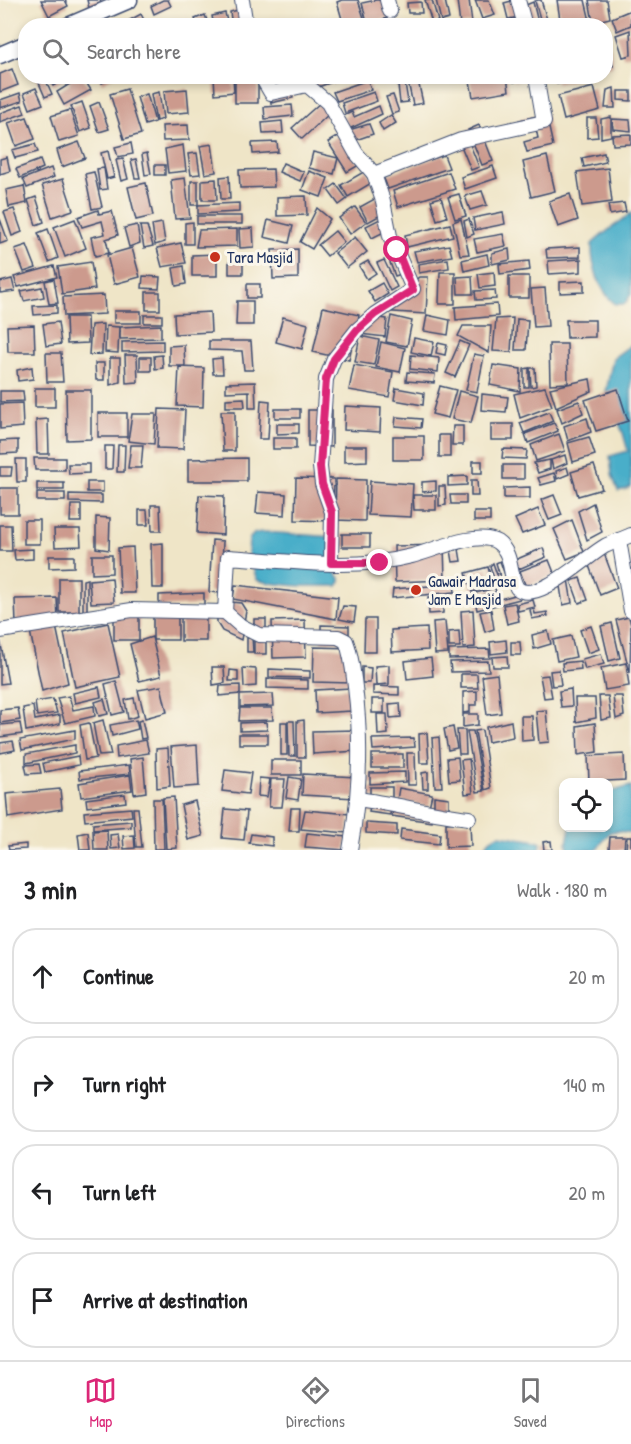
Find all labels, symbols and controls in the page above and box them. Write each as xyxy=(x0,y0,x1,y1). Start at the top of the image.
search box xyxy=(18,18,613,84)
icon: search xyxy=(39,35,72,68)
text: Search here xyxy=(87,36,181,66)
route start xyxy=(383,236,409,262)
place label: Tara Masjid xyxy=(227,246,292,268)
marker: Tara Masjid xyxy=(208,250,222,264)
route end xyxy=(366,549,392,575)
place label: Gawair Madrasa Jam E Masjid xyxy=(428,570,516,610)
marker: Gawair Madrasa Jam E Masjid xyxy=(409,583,423,597)
map controls xyxy=(559,778,613,832)
button: locate xyxy=(559,778,613,832)
text: 3 min xyxy=(24,872,77,907)
text: Walk · 180 m xyxy=(517,876,607,903)
icon: ahead xyxy=(26,960,59,993)
text: Continue xyxy=(83,961,154,991)
text: 20 m xyxy=(568,963,605,990)
icon: right xyxy=(26,1068,59,1101)
text: Turn right xyxy=(83,1069,166,1099)
text: 140 m xyxy=(563,1071,605,1098)
icon: left xyxy=(26,1176,59,1209)
text: Turn left xyxy=(83,1177,156,1207)
text: 20 m xyxy=(568,1179,605,1206)
icon: arrive xyxy=(26,1284,59,1317)
text: Arrive at destination xyxy=(83,1285,248,1315)
tab: Map xyxy=(84,1374,117,1432)
tab: Directions xyxy=(286,1374,345,1432)
tab: Saved xyxy=(514,1374,547,1432)

